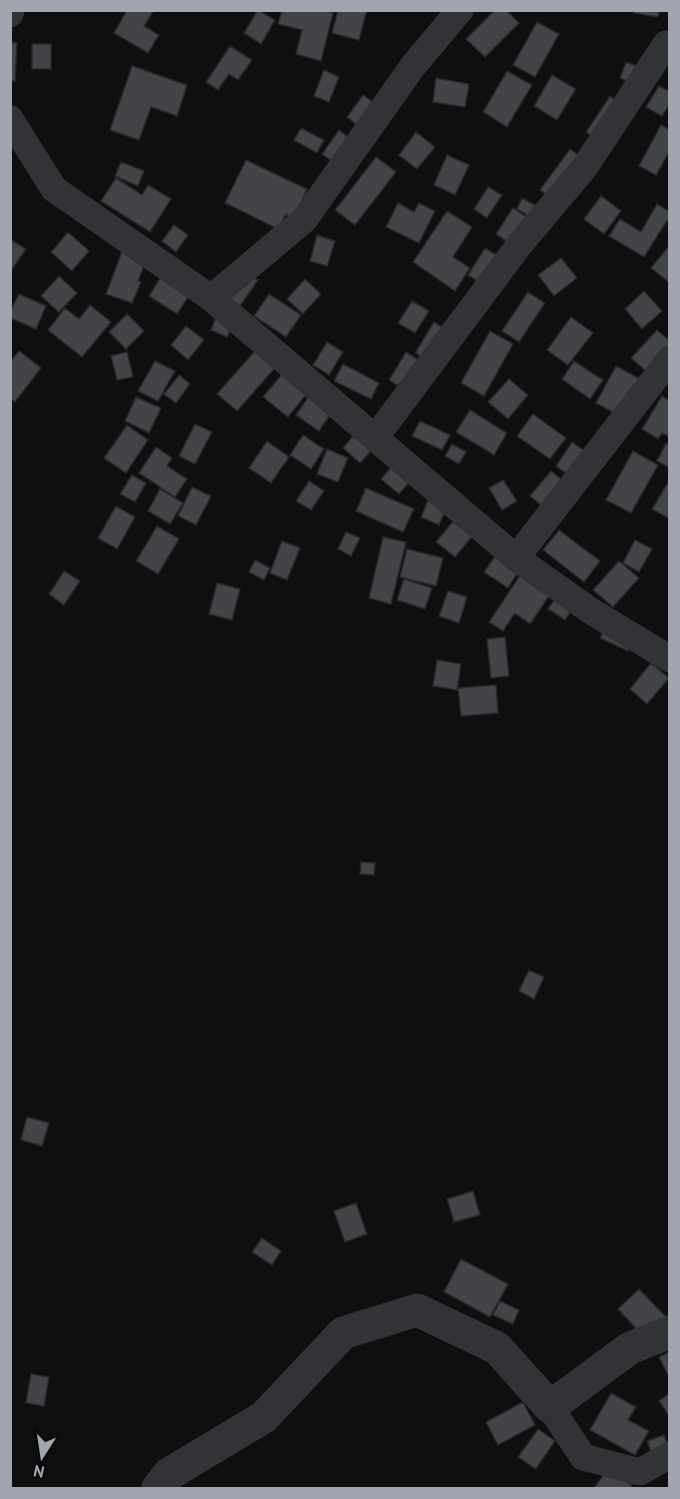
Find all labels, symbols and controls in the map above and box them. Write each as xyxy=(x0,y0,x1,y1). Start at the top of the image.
north arrow xyxy=(12,1427,72,1487)
text: N xyxy=(32,1461,46,1483)

